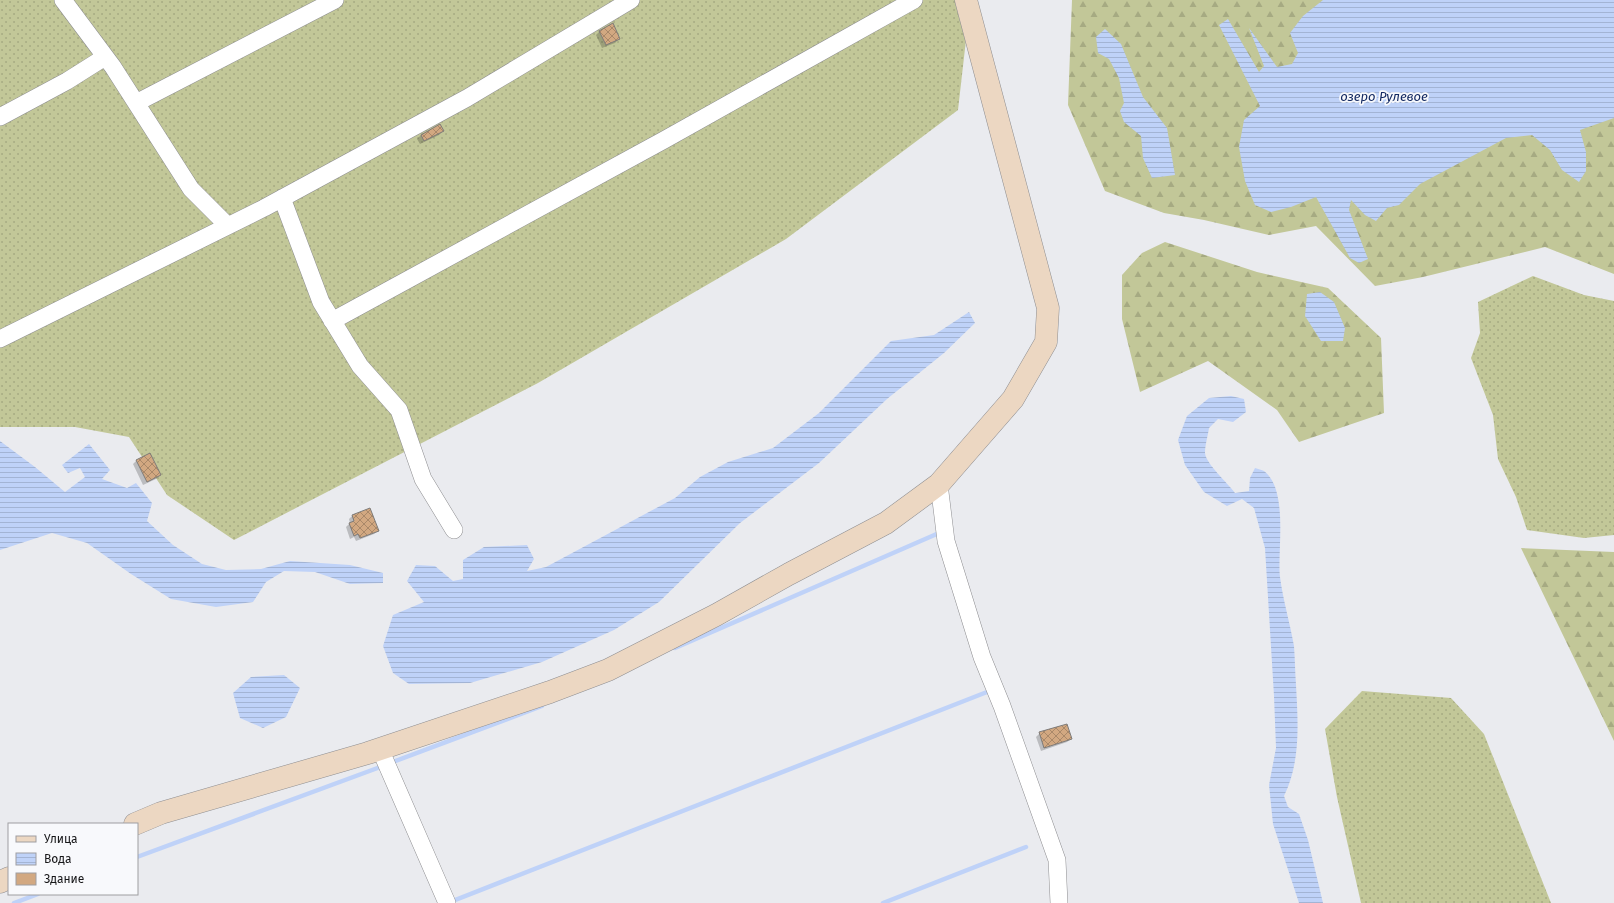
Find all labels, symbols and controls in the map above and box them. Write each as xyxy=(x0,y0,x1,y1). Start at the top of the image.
water label: озеро Рулевое xyxy=(1340,89,1428,104)
legend xyxy=(8,823,138,895)
text: Улица xyxy=(44,832,78,846)
text: Вода xyxy=(44,852,71,866)
text: Здание xyxy=(44,872,84,886)

